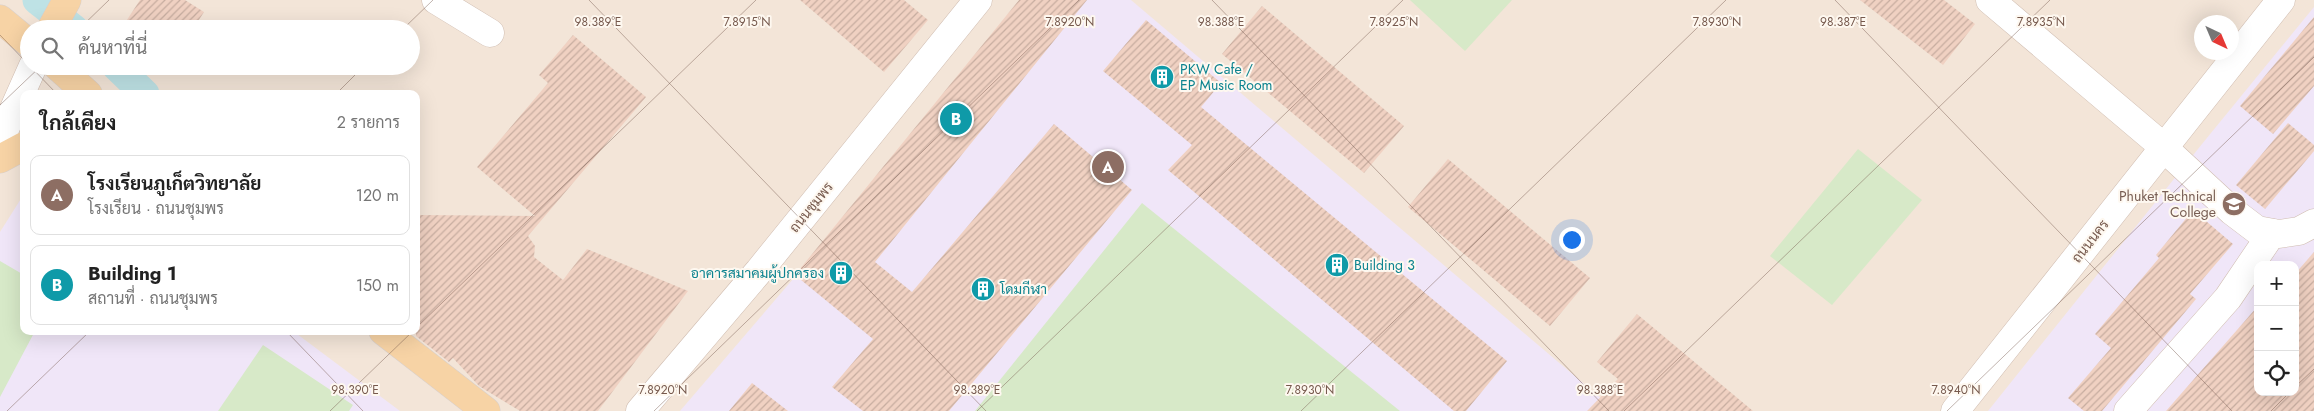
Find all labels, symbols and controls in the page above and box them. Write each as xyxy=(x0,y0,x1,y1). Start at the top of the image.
text: 98.389°E xyxy=(575,13,621,31)
text: 7.8915°N xyxy=(724,13,770,31)
text: 7.8920°N xyxy=(1046,13,1094,31)
text: 98.388°E xyxy=(1198,13,1244,31)
text: 7.8925°N xyxy=(1370,13,1418,31)
text: 7.8930°N xyxy=(1693,13,1741,31)
text: 98.387°E xyxy=(1820,13,1866,31)
text: 7.8935°N xyxy=(2017,13,2065,31)
north arrow xyxy=(2194,15,2239,60)
search box xyxy=(20,20,420,75)
icon: search xyxy=(38,34,66,62)
text: ค้นหาที่นี่ xyxy=(78,34,147,61)
place label: PKW Cafe / EP Music Room xyxy=(1180,59,1272,95)
building icon: PKW Cafe / EP Music Room xyxy=(1149,64,1175,90)
pin: B xyxy=(940,100,972,138)
text: ใกล้เคียง xyxy=(40,108,116,138)
text: 2 รายการ xyxy=(337,111,400,134)
pin: A xyxy=(1092,148,1124,186)
text: โรงเรียนภูเก็ตวิทยาลัย xyxy=(88,170,261,197)
street label: ถนนชุมพร xyxy=(784,177,838,237)
text: A xyxy=(51,184,63,207)
text: 120 m xyxy=(356,184,399,207)
place label: Phuket Technical College xyxy=(2119,186,2216,222)
school or university icon: Phuket Technical College xyxy=(2221,191,2247,217)
text: โรงเรียน · ถนนชุมพร xyxy=(88,197,224,220)
street label: ถนนนคร xyxy=(2067,215,2113,267)
your location xyxy=(1559,227,1585,253)
building icon: Building 3 xyxy=(1324,252,1350,278)
place label: Building 3 xyxy=(1354,255,1415,275)
text: Building 1 xyxy=(88,260,177,287)
building icon: อาคารสมาคมผู้ปกครอง xyxy=(828,260,854,286)
map controls xyxy=(2254,261,2299,396)
button: + xyxy=(2254,261,2299,306)
place label: อาคารสมาคมผู้ปกครอง xyxy=(691,263,824,283)
text: B xyxy=(52,274,62,297)
text: 150 m xyxy=(356,274,399,297)
building icon: โดมกีฬา xyxy=(970,276,996,302)
place label: โดมกีฬา xyxy=(999,279,1047,299)
text: สถานที่ · ถนนชุมพร xyxy=(88,287,218,310)
button: − xyxy=(2254,306,2299,351)
button: locate xyxy=(2254,351,2299,396)
text: 98.390°E xyxy=(331,381,379,399)
text: 7.8920°N xyxy=(639,381,687,399)
text: 98.389°E xyxy=(954,381,1000,399)
text: 7.8930°N xyxy=(1286,381,1334,399)
text: 98.388°E xyxy=(1577,381,1623,399)
text: 7.8940°N xyxy=(1932,381,1981,399)

